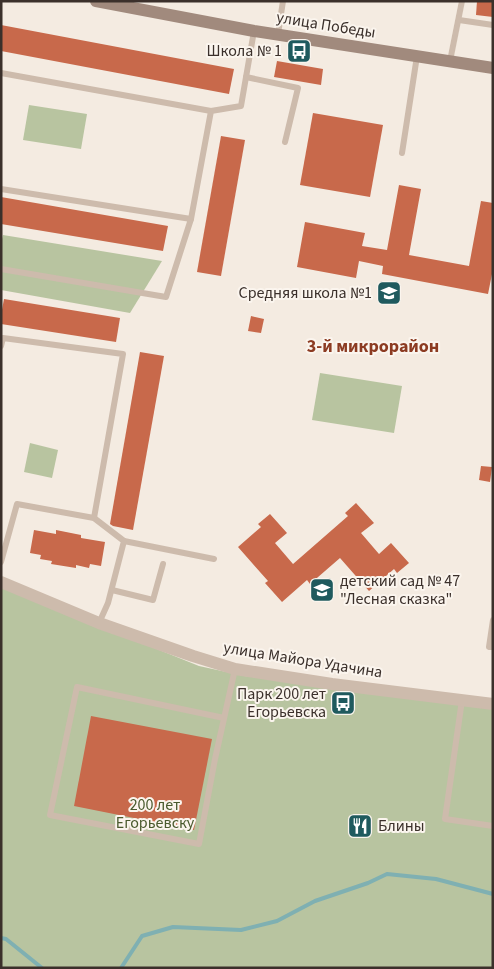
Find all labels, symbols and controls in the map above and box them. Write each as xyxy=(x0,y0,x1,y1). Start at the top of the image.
street label: улица Победы xyxy=(275,6,377,44)
bus stop icon: Школа № 1 xyxy=(286,38,312,64)
place label: Школа № 1 xyxy=(206,40,282,62)
school or university icon: Средняя школа №1 xyxy=(376,280,402,306)
place label: Средняя школа №1 xyxy=(239,282,372,304)
district label: 3-й микрорайон xyxy=(307,334,439,359)
place label: детский сад № 47 "Лесная сказка" xyxy=(340,570,460,610)
school or university icon: детский сад № 47 "Лесная сказка" xyxy=(309,577,335,603)
street label: улица Майора Удачина xyxy=(222,637,384,683)
place label: Парк 200 лет Егорьевска xyxy=(237,683,326,723)
bus stop icon: Парк 200 лет Егорьевска xyxy=(330,690,356,716)
park label: 200 лет Егорьевску xyxy=(116,794,195,834)
restaurant icon: Блины xyxy=(347,813,373,839)
place label: Блины xyxy=(378,815,425,837)

